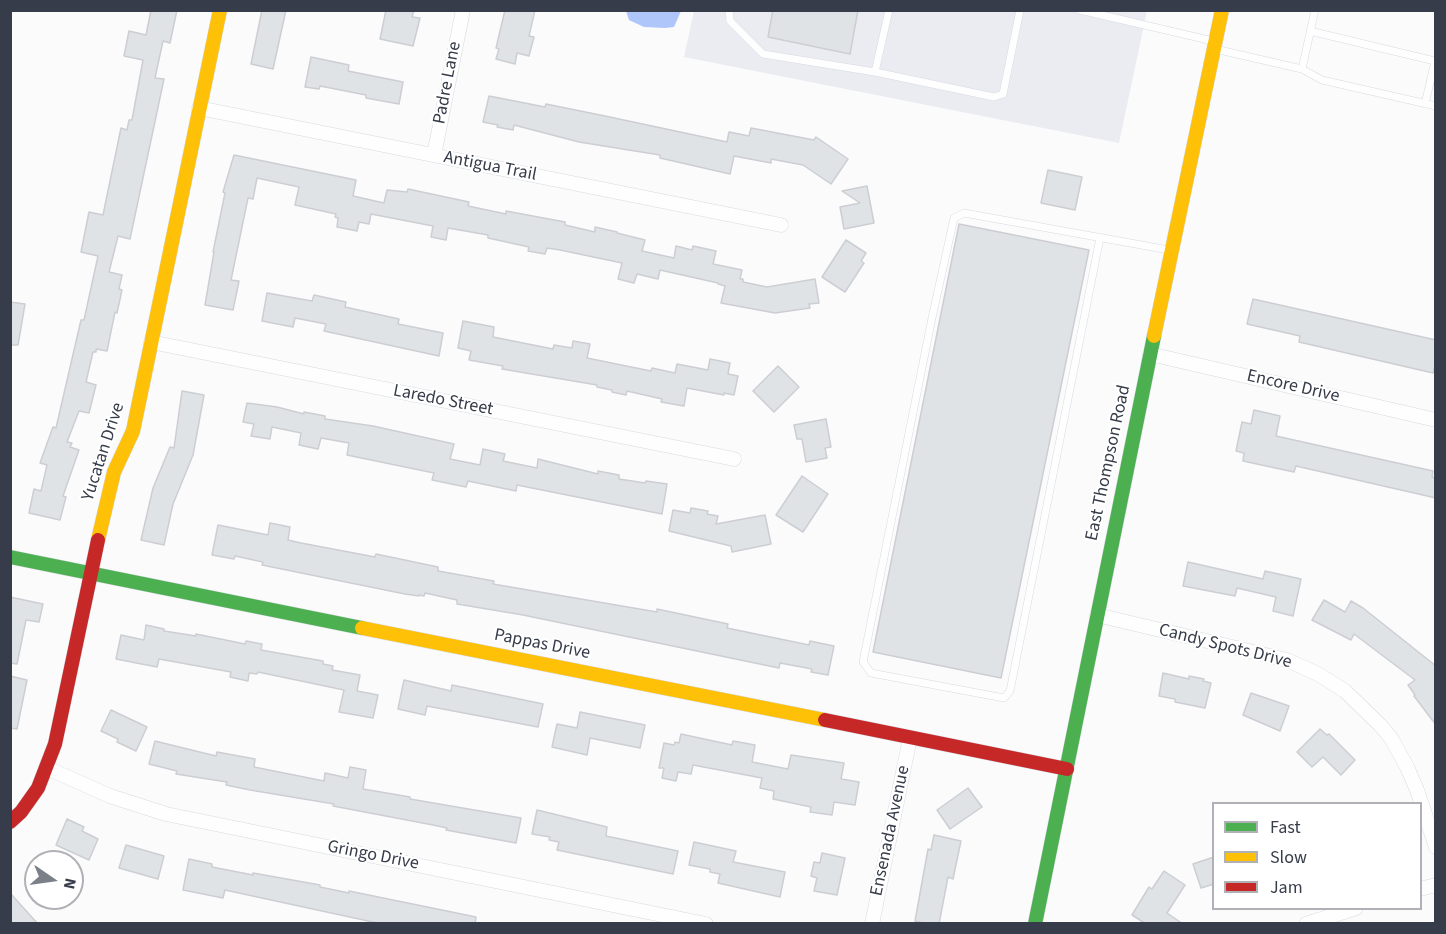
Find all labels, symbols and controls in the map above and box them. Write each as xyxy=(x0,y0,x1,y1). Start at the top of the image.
street label: Padre Lane xyxy=(429,40,467,126)
street label: Antigua Trail xyxy=(442,147,538,187)
street label: Encore Drive xyxy=(1245,366,1341,408)
street label: Laredo Street xyxy=(391,381,495,421)
street label: East Thompson Road xyxy=(1082,383,1136,543)
street label: Yucatan Drive xyxy=(78,400,130,504)
street label: Candy Spots Drive xyxy=(1156,620,1294,674)
street label: Pappas Drive xyxy=(492,625,592,665)
street label: Ensenada Avenue xyxy=(867,764,915,898)
legend xyxy=(1212,802,1422,910)
text: Fast xyxy=(1270,815,1301,840)
street label: Gringo Drive xyxy=(325,837,421,875)
text: Slow xyxy=(1270,845,1307,870)
north arrow xyxy=(24,850,84,910)
text: Jam xyxy=(1270,875,1303,900)
text: N xyxy=(58,876,82,891)

